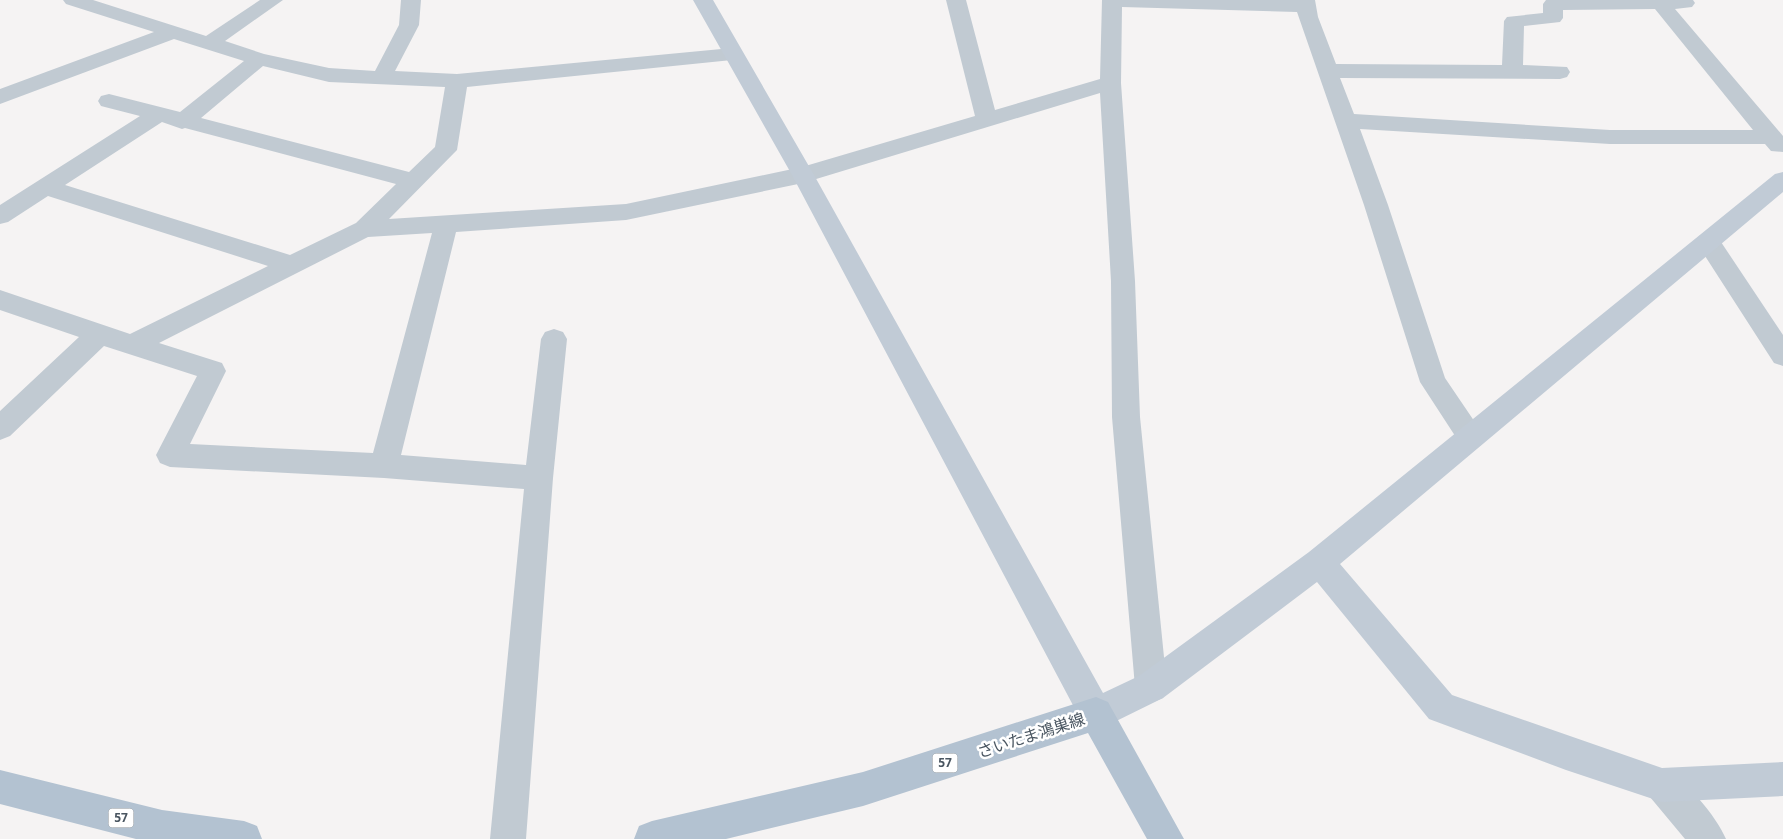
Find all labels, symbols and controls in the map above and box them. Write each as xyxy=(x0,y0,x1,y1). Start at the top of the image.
street label: さいたま鴻巣線 xyxy=(975,707,1087,763)
road number: 57 xyxy=(932,754,958,772)
road number: 57 xyxy=(108,808,134,828)

